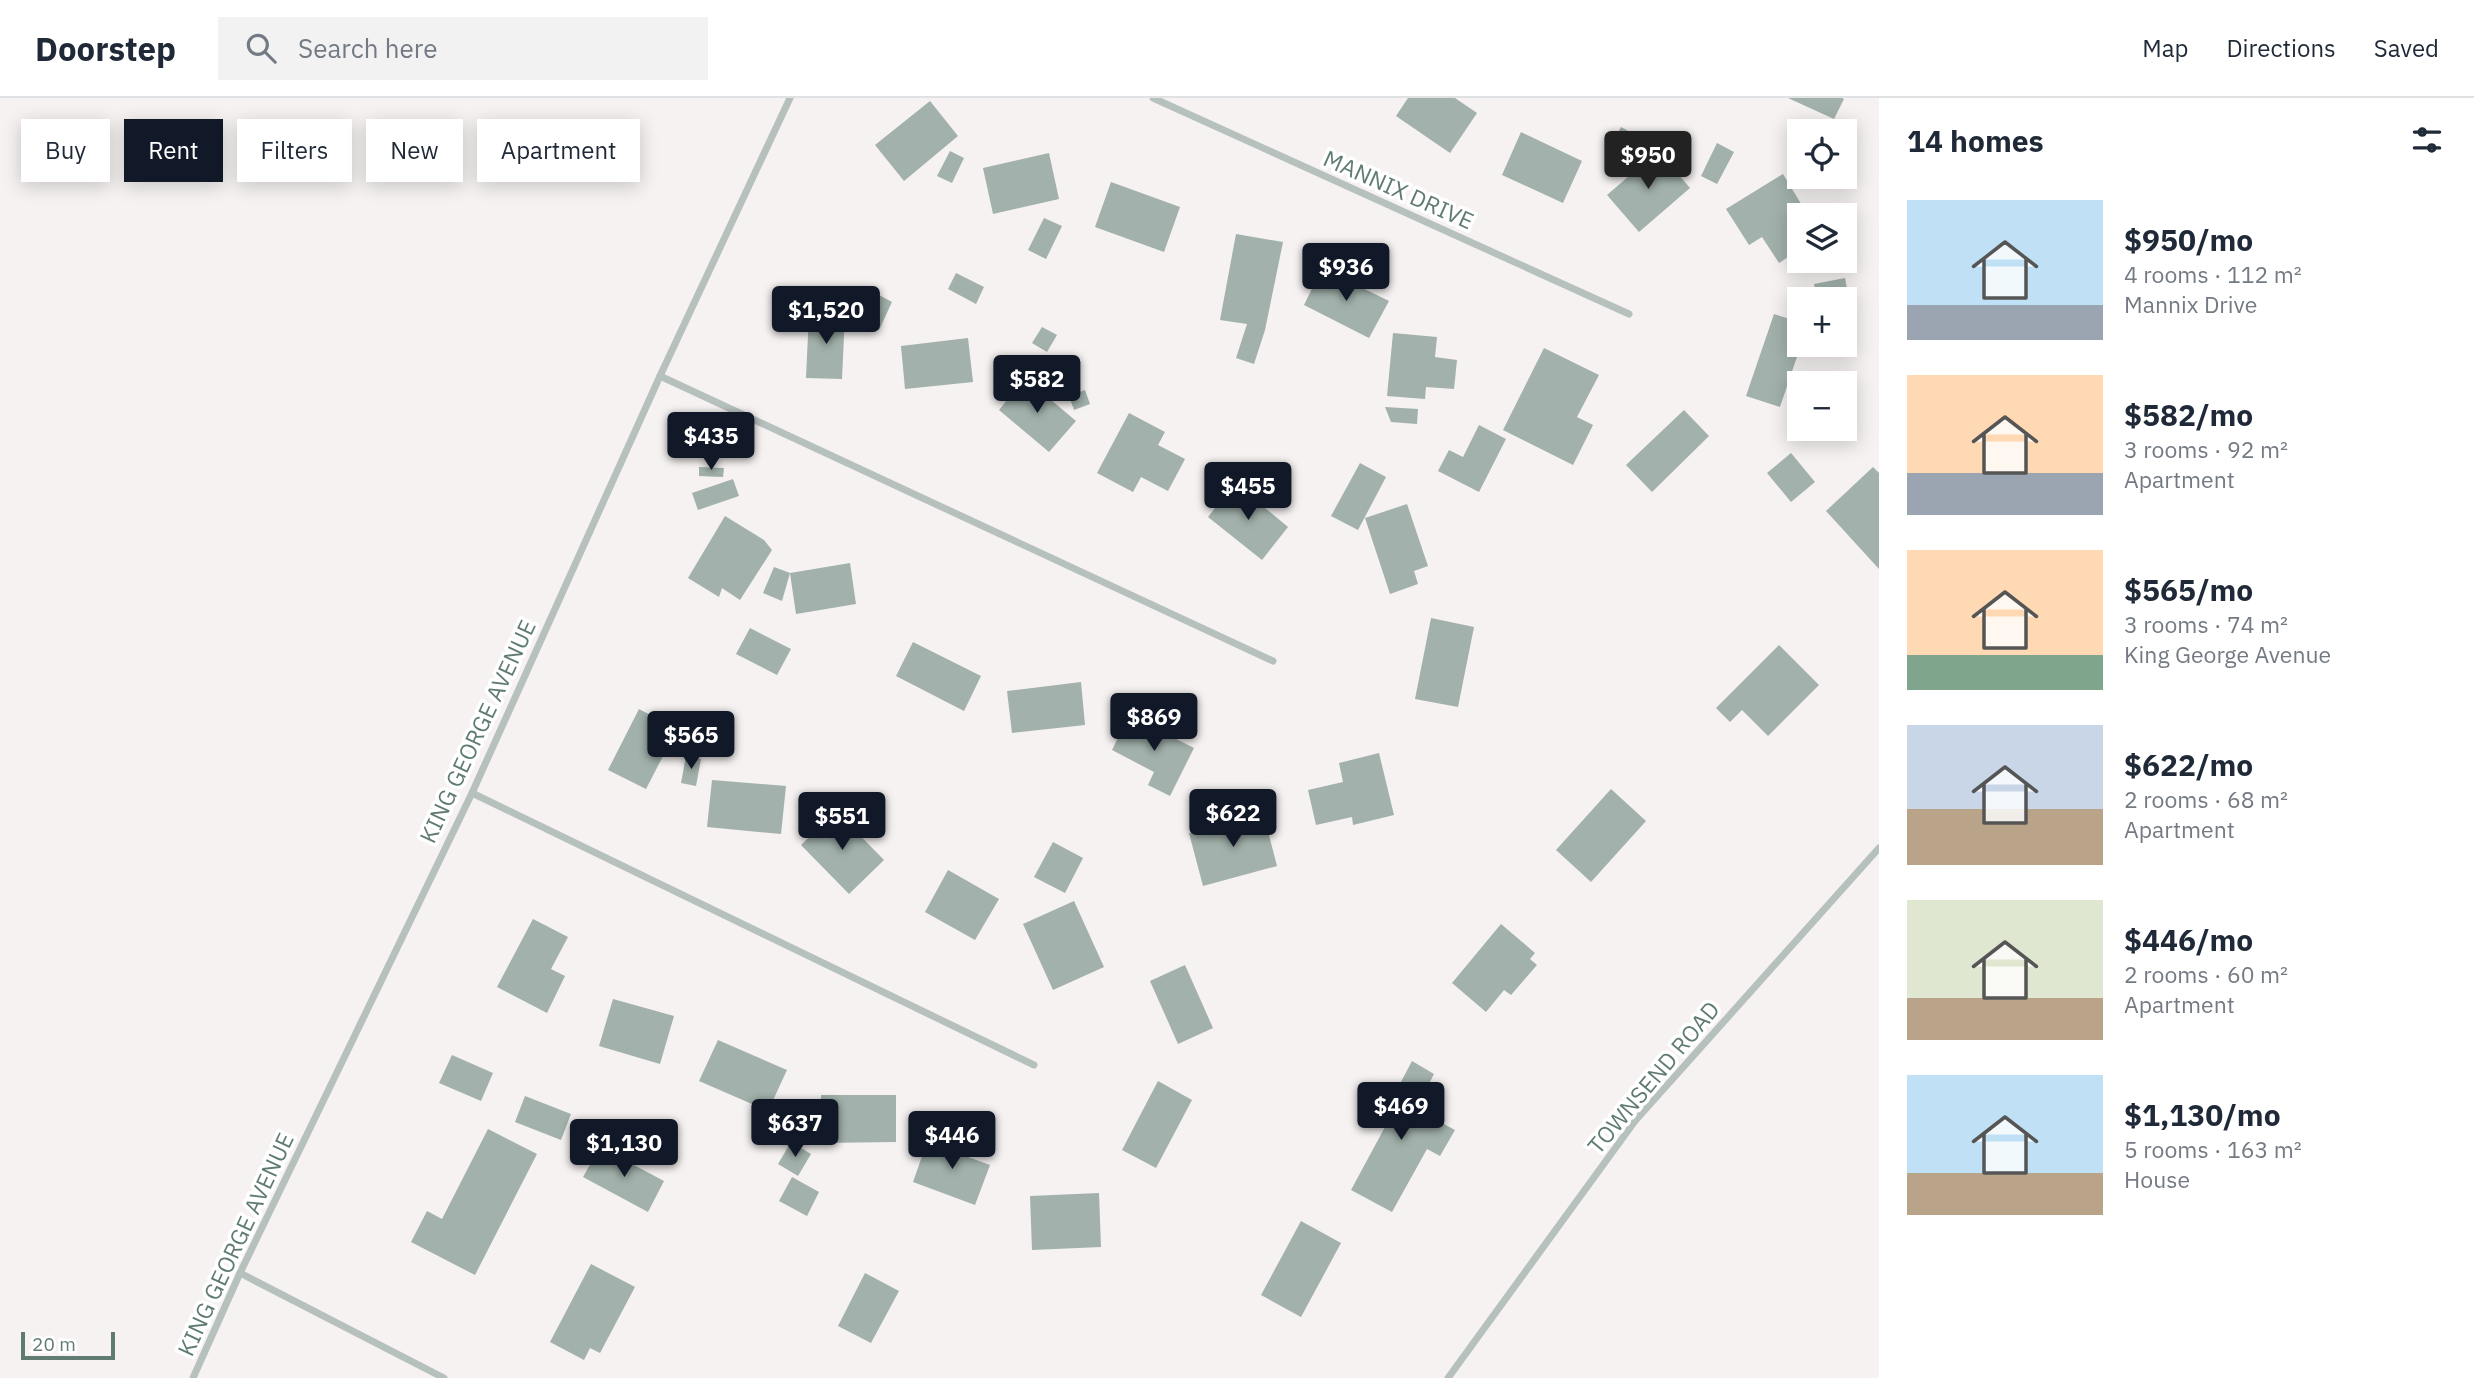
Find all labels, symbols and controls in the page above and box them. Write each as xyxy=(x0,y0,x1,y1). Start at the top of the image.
search box xyxy=(218,17,708,80)
text: Doorstep xyxy=(35,27,176,70)
icon: search xyxy=(242,29,280,67)
text: Search here xyxy=(298,31,437,65)
text: Map xyxy=(2142,32,2188,64)
text: Directions xyxy=(2226,32,2336,64)
text: Saved xyxy=(2374,32,2439,64)
chip: Buy xyxy=(21,119,110,182)
chip: Rent xyxy=(124,119,223,182)
chip: Filters xyxy=(237,119,352,182)
chip: New xyxy=(366,119,463,182)
chip: Apartment xyxy=(477,119,640,182)
map controls xyxy=(1787,119,1857,441)
button: locate xyxy=(1787,119,1857,189)
text: 14 homes xyxy=(1907,121,2044,160)
icon: filters xyxy=(2408,121,2446,159)
pin: $950 xyxy=(1607,132,1689,191)
text: $950 xyxy=(1620,139,1676,169)
street label: MANNIX DRIVE xyxy=(1319,142,1479,236)
button: layers xyxy=(1787,203,1857,273)
text: $950/mo xyxy=(2124,220,2253,259)
icon: home xyxy=(1963,228,2047,312)
pin: $936 xyxy=(1305,244,1387,303)
text: $936 xyxy=(1318,251,1374,281)
text: 4 rooms · 112 m² xyxy=(2124,259,2302,289)
pin: $1,520 xyxy=(769,286,883,346)
button: + xyxy=(1787,287,1857,357)
text: Mannix Drive xyxy=(2124,289,2257,319)
text: $1,520 xyxy=(788,294,864,324)
pin: $582 xyxy=(996,356,1078,415)
text: $582 xyxy=(1009,363,1065,393)
button: − xyxy=(1787,371,1857,441)
text: $582/mo xyxy=(2124,395,2253,434)
icon: home xyxy=(1963,403,2047,487)
pin: $435 xyxy=(670,412,752,472)
text: $435 xyxy=(683,420,739,450)
text: 3 rooms · 92 m² xyxy=(2124,434,2288,464)
pin: $455 xyxy=(1207,462,1289,522)
text: Apartment xyxy=(2124,464,2235,494)
text: $455 xyxy=(1220,470,1276,500)
text: $565/mo xyxy=(2124,570,2253,609)
icon: home xyxy=(1963,578,2047,662)
text: 3 rooms · 74 m² xyxy=(2124,609,2288,639)
street label: KING GEORGE AVENUE xyxy=(412,615,542,847)
text: King George Avenue xyxy=(2124,639,2331,669)
pin: $869 xyxy=(1113,694,1195,753)
text: $869 xyxy=(1126,701,1182,731)
pin: $565 xyxy=(650,712,732,771)
text: $565 xyxy=(663,719,719,749)
text: $622/mo xyxy=(2124,745,2253,784)
icon: home xyxy=(1963,753,2047,837)
text: 2 rooms · 68 m² xyxy=(2124,784,2288,814)
pin: $622 xyxy=(1192,790,1274,849)
pin: $551 xyxy=(801,792,883,852)
text: $622 xyxy=(1205,797,1261,827)
text: $551 xyxy=(814,800,870,830)
text: Apartment xyxy=(2124,814,2235,844)
text: $446/mo xyxy=(2124,920,2253,959)
icon: home xyxy=(1963,928,2047,1012)
text: 2 rooms · 60 m² xyxy=(2124,959,2288,989)
text: Apartment xyxy=(2124,989,2235,1019)
street label: TOWNSEND ROAD xyxy=(1580,994,1726,1160)
pin: $469 xyxy=(1360,1082,1442,1142)
text: $469 xyxy=(1373,1090,1429,1120)
text: $1,130/mo xyxy=(2124,1095,2281,1134)
pin: $637 xyxy=(754,1100,836,1159)
icon: home xyxy=(1963,1103,2047,1187)
text: $637 xyxy=(767,1107,823,1137)
pin: $446 xyxy=(911,1112,993,1171)
pin: $1,130 xyxy=(567,1119,681,1179)
text: $446 xyxy=(924,1119,980,1149)
text: $1,130 xyxy=(586,1127,662,1157)
street label: KING GEORGE AVENUE xyxy=(170,1128,300,1360)
text: 5 rooms · 163 m² xyxy=(2124,1134,2302,1164)
text: House xyxy=(2124,1164,2190,1194)
scale bar xyxy=(21,1329,116,1361)
text: 20 m xyxy=(32,1332,76,1356)

